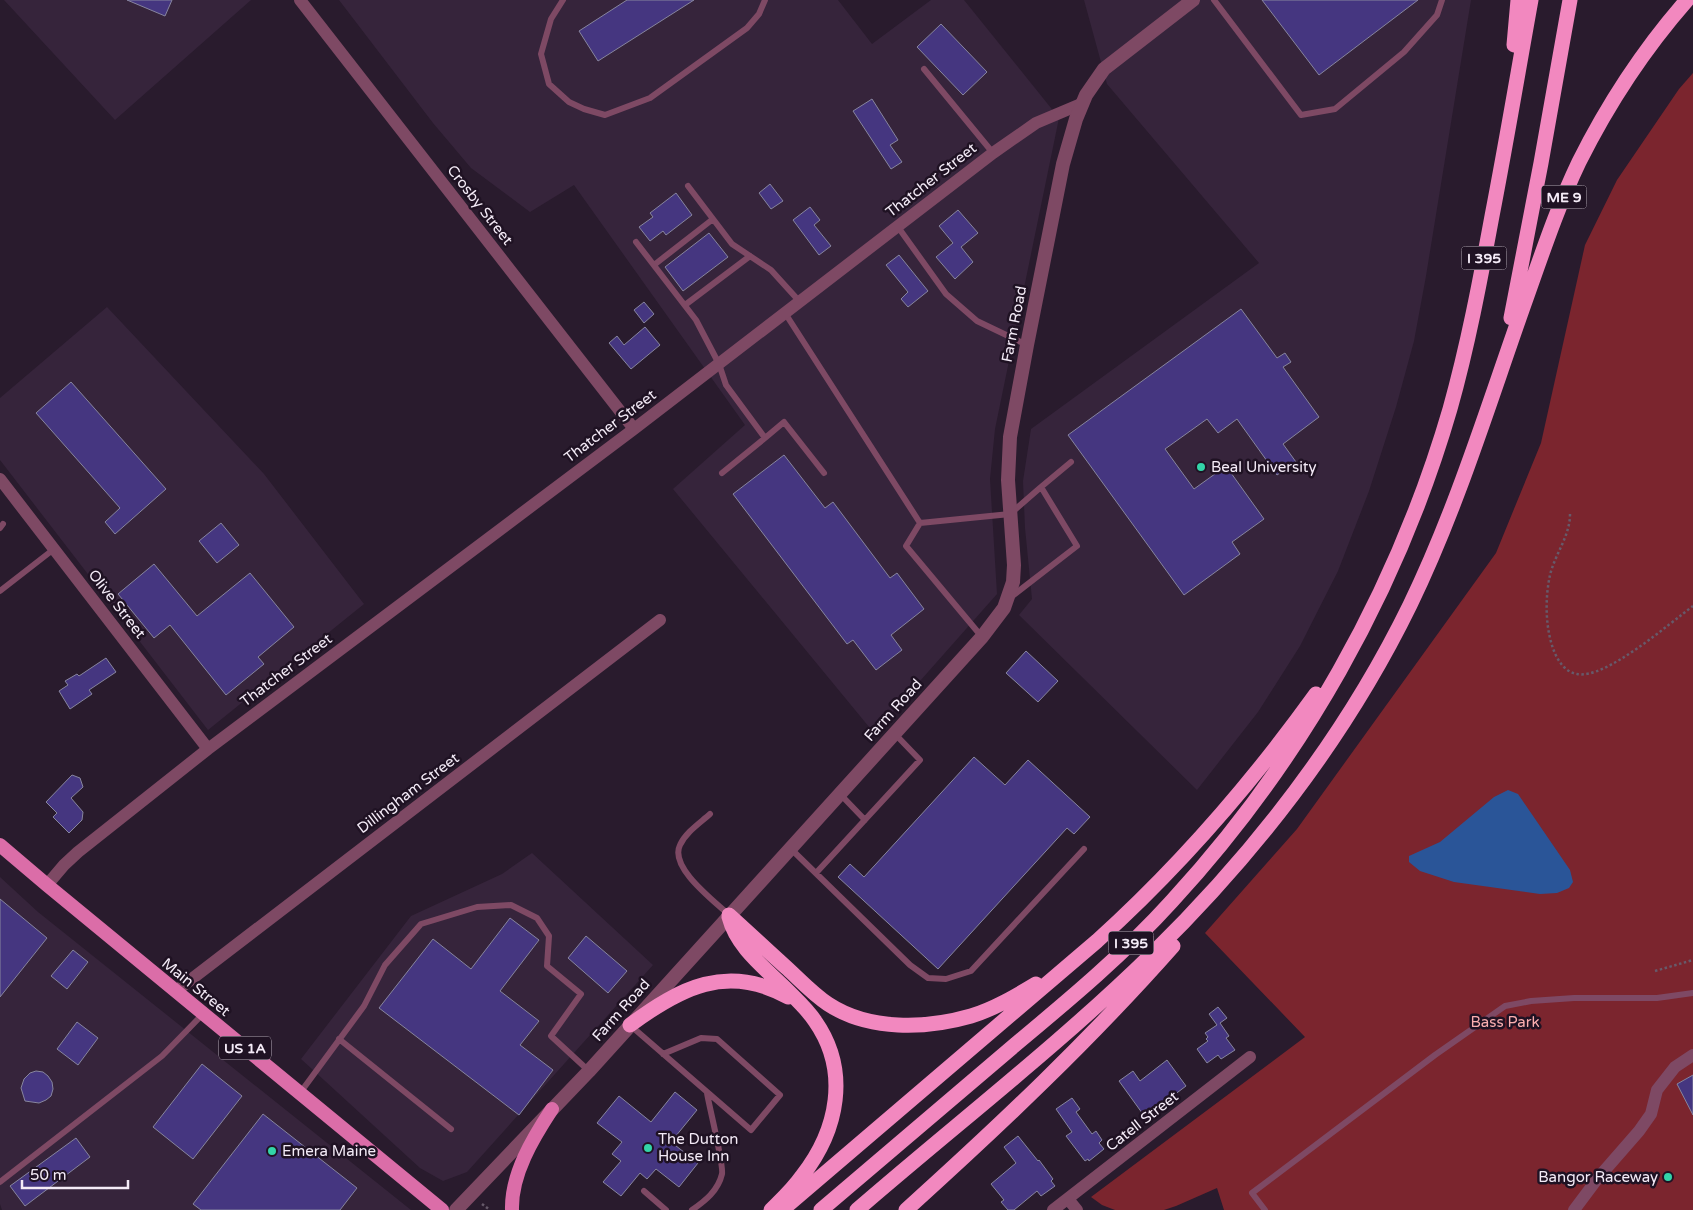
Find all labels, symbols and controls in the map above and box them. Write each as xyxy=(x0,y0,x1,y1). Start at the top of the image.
street label: Thatcher Street xyxy=(882,139,980,221)
street label: Crosby Street xyxy=(443,161,517,249)
road number: ME 9 xyxy=(1542,186,1586,208)
road number: I 395 xyxy=(1462,247,1506,270)
street label: Farm Road xyxy=(998,284,1030,364)
street label: Thatcher Street xyxy=(561,385,660,466)
place label: Beal University xyxy=(1211,458,1317,476)
marker: Beal University xyxy=(1195,461,1207,473)
street label: Olive Street xyxy=(84,566,150,642)
street label: Thatcher Street xyxy=(237,629,336,710)
street label: Farm Road xyxy=(860,675,926,745)
street label: Dillingham Street xyxy=(354,749,463,837)
road number: I 395 xyxy=(1108,931,1154,954)
street label: Main Street xyxy=(158,954,234,1020)
street label: Farm Road xyxy=(588,975,654,1045)
park label: Bass Park xyxy=(1470,1013,1540,1031)
road number: US 1A xyxy=(219,1036,271,1060)
street label: Catell Street xyxy=(1102,1087,1182,1155)
place label: The Dutton House Inn xyxy=(658,1130,738,1165)
place label: Emera Maine xyxy=(282,1142,376,1160)
marker: The Dutton House Inn xyxy=(642,1142,654,1154)
marker: Emera Maine xyxy=(266,1145,278,1157)
scale bar xyxy=(22,1158,129,1190)
text: 50 m xyxy=(30,1166,67,1184)
place label: Bangor Raceway xyxy=(1538,1168,1658,1186)
marker: Bangor Raceway xyxy=(1662,1171,1674,1183)

